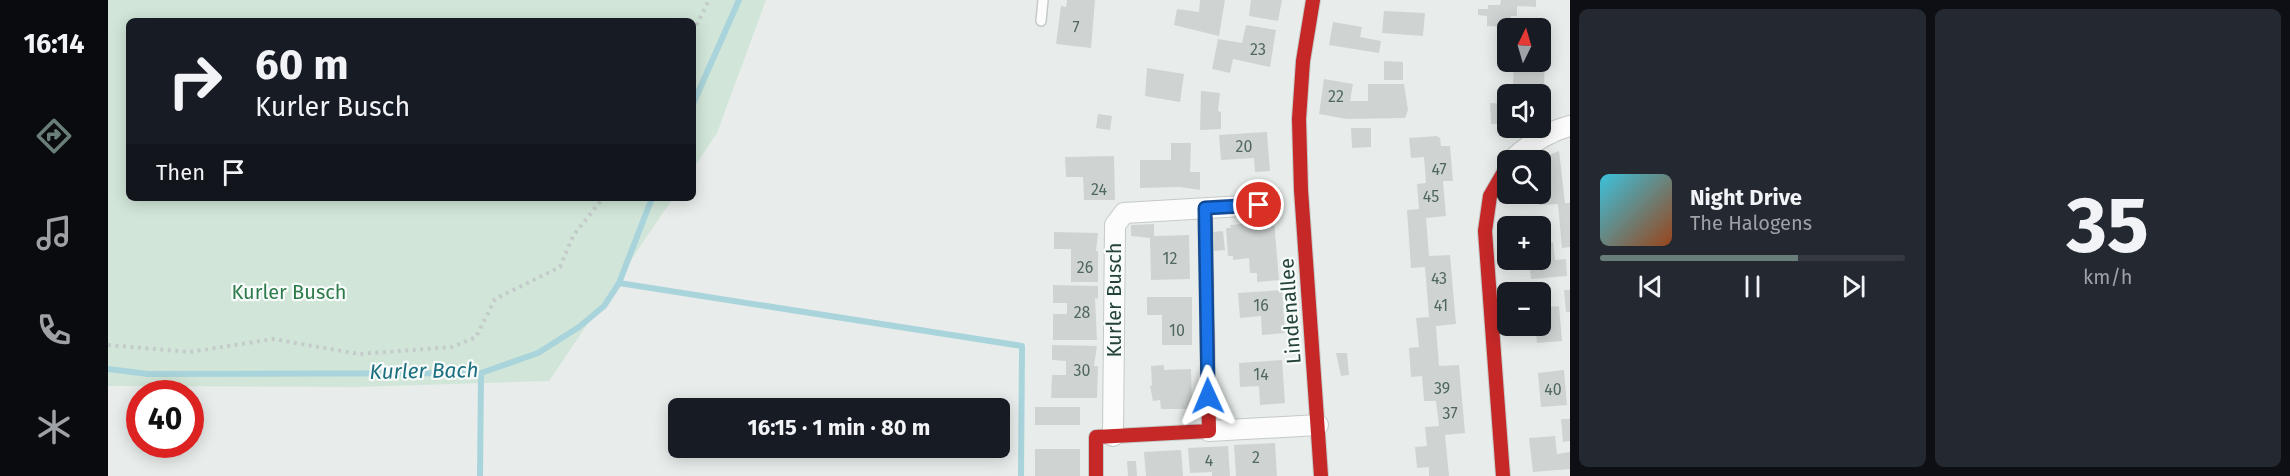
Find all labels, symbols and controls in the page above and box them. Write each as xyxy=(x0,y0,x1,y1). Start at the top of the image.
house number: 7 xyxy=(1072,18,1080,37)
north arrow xyxy=(1497,18,1551,72)
map controls xyxy=(1497,18,1551,336)
text: 16:14 xyxy=(23,28,85,60)
text: 60 m xyxy=(255,40,349,90)
house number: 23 xyxy=(1250,40,1266,59)
icon: right xyxy=(156,42,234,120)
button: sound xyxy=(1497,84,1551,138)
house number: 22 xyxy=(1328,87,1344,106)
text: Kurler Busch xyxy=(255,91,410,123)
icon: directions xyxy=(33,115,75,157)
house number: 20 xyxy=(1236,137,1252,156)
button: search xyxy=(1497,150,1551,204)
icon: arrive xyxy=(217,156,250,189)
text: Then xyxy=(156,159,205,186)
house number: 47 xyxy=(1431,160,1447,179)
pin xyxy=(1233,179,1284,230)
text: 35 xyxy=(2067,179,2149,273)
house number: 24 xyxy=(1091,180,1107,199)
text: Night Drive xyxy=(1690,184,1802,211)
house number: 45 xyxy=(1423,187,1439,206)
icon: arrive xyxy=(1242,188,1275,221)
text: The Halogens xyxy=(1690,211,1812,235)
icon: music xyxy=(33,212,75,254)
button: + xyxy=(1497,216,1551,270)
street label: Kurler Busch xyxy=(1102,242,1126,358)
house number: 12 xyxy=(1163,249,1177,268)
street label: Lindenallee xyxy=(1274,257,1306,365)
house number: 26 xyxy=(1077,258,1093,277)
text: km/h xyxy=(2083,265,2133,289)
house number: 43 xyxy=(1431,269,1447,288)
icon: previous xyxy=(1634,270,1667,303)
icon: pause xyxy=(1736,270,1769,303)
icon: next xyxy=(1837,270,1870,303)
park label: Kurler Busch xyxy=(231,280,347,304)
button: − xyxy=(1497,282,1551,336)
house number: 16 xyxy=(1253,296,1269,315)
house number: 41 xyxy=(1434,296,1448,315)
house number: 28 xyxy=(1074,303,1091,322)
icon: phone xyxy=(33,309,75,351)
house number: 10 xyxy=(1169,321,1185,340)
water label: Kurler Bach xyxy=(369,357,479,385)
house number: 30 xyxy=(1074,361,1091,380)
position arrow xyxy=(1176,364,1240,428)
house number: 14 xyxy=(1253,365,1269,384)
house number: 39 xyxy=(1434,379,1450,398)
speed limit sign: 40 xyxy=(126,380,204,458)
house number: 40 xyxy=(1544,380,1562,399)
house number: 37 xyxy=(1442,404,1458,423)
icon: climate xyxy=(33,406,75,448)
text: 16:15 · 1 min · 80 m xyxy=(748,414,930,441)
house number: 2 xyxy=(1252,448,1260,467)
house number: 4 xyxy=(1205,451,1214,470)

